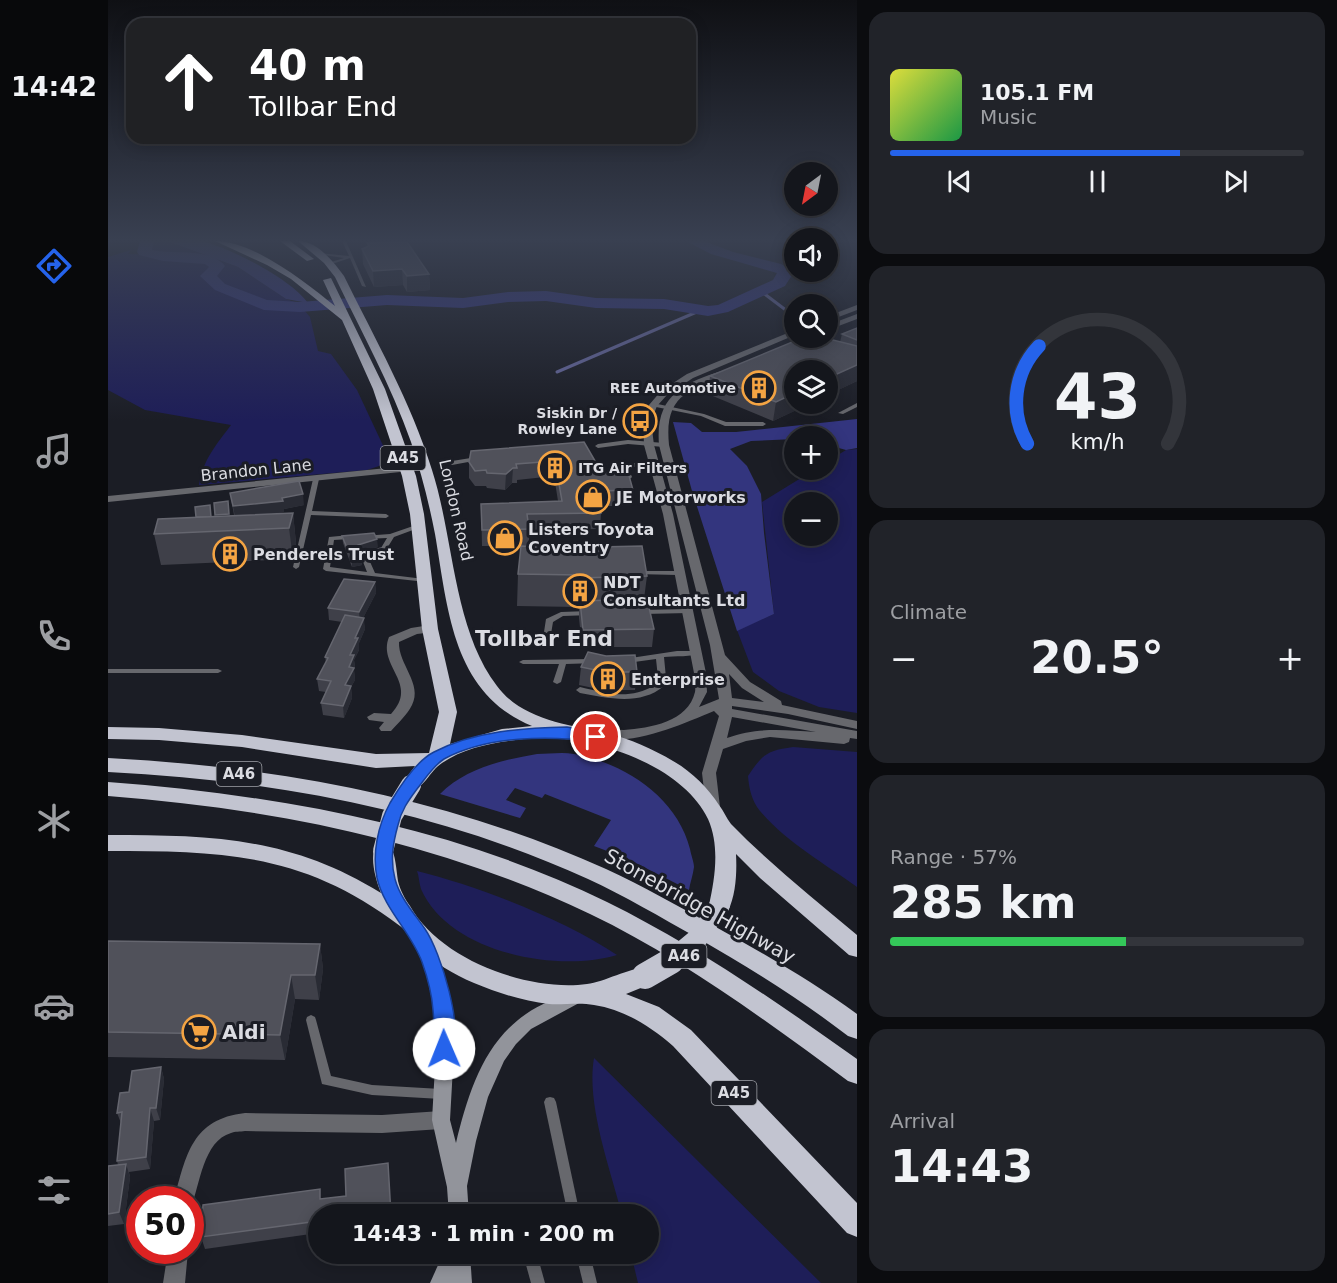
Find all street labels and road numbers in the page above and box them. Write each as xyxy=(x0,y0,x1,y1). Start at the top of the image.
road number: A45 xyxy=(380,446,426,470)
street label: Brandon Lane xyxy=(200,455,312,485)
street label: London Road xyxy=(435,457,477,563)
road number: A46 xyxy=(216,762,262,786)
street label: Stonebridge Highway xyxy=(600,843,800,969)
road number: A46 xyxy=(662,944,706,968)
road number: A45 xyxy=(712,1081,756,1105)

